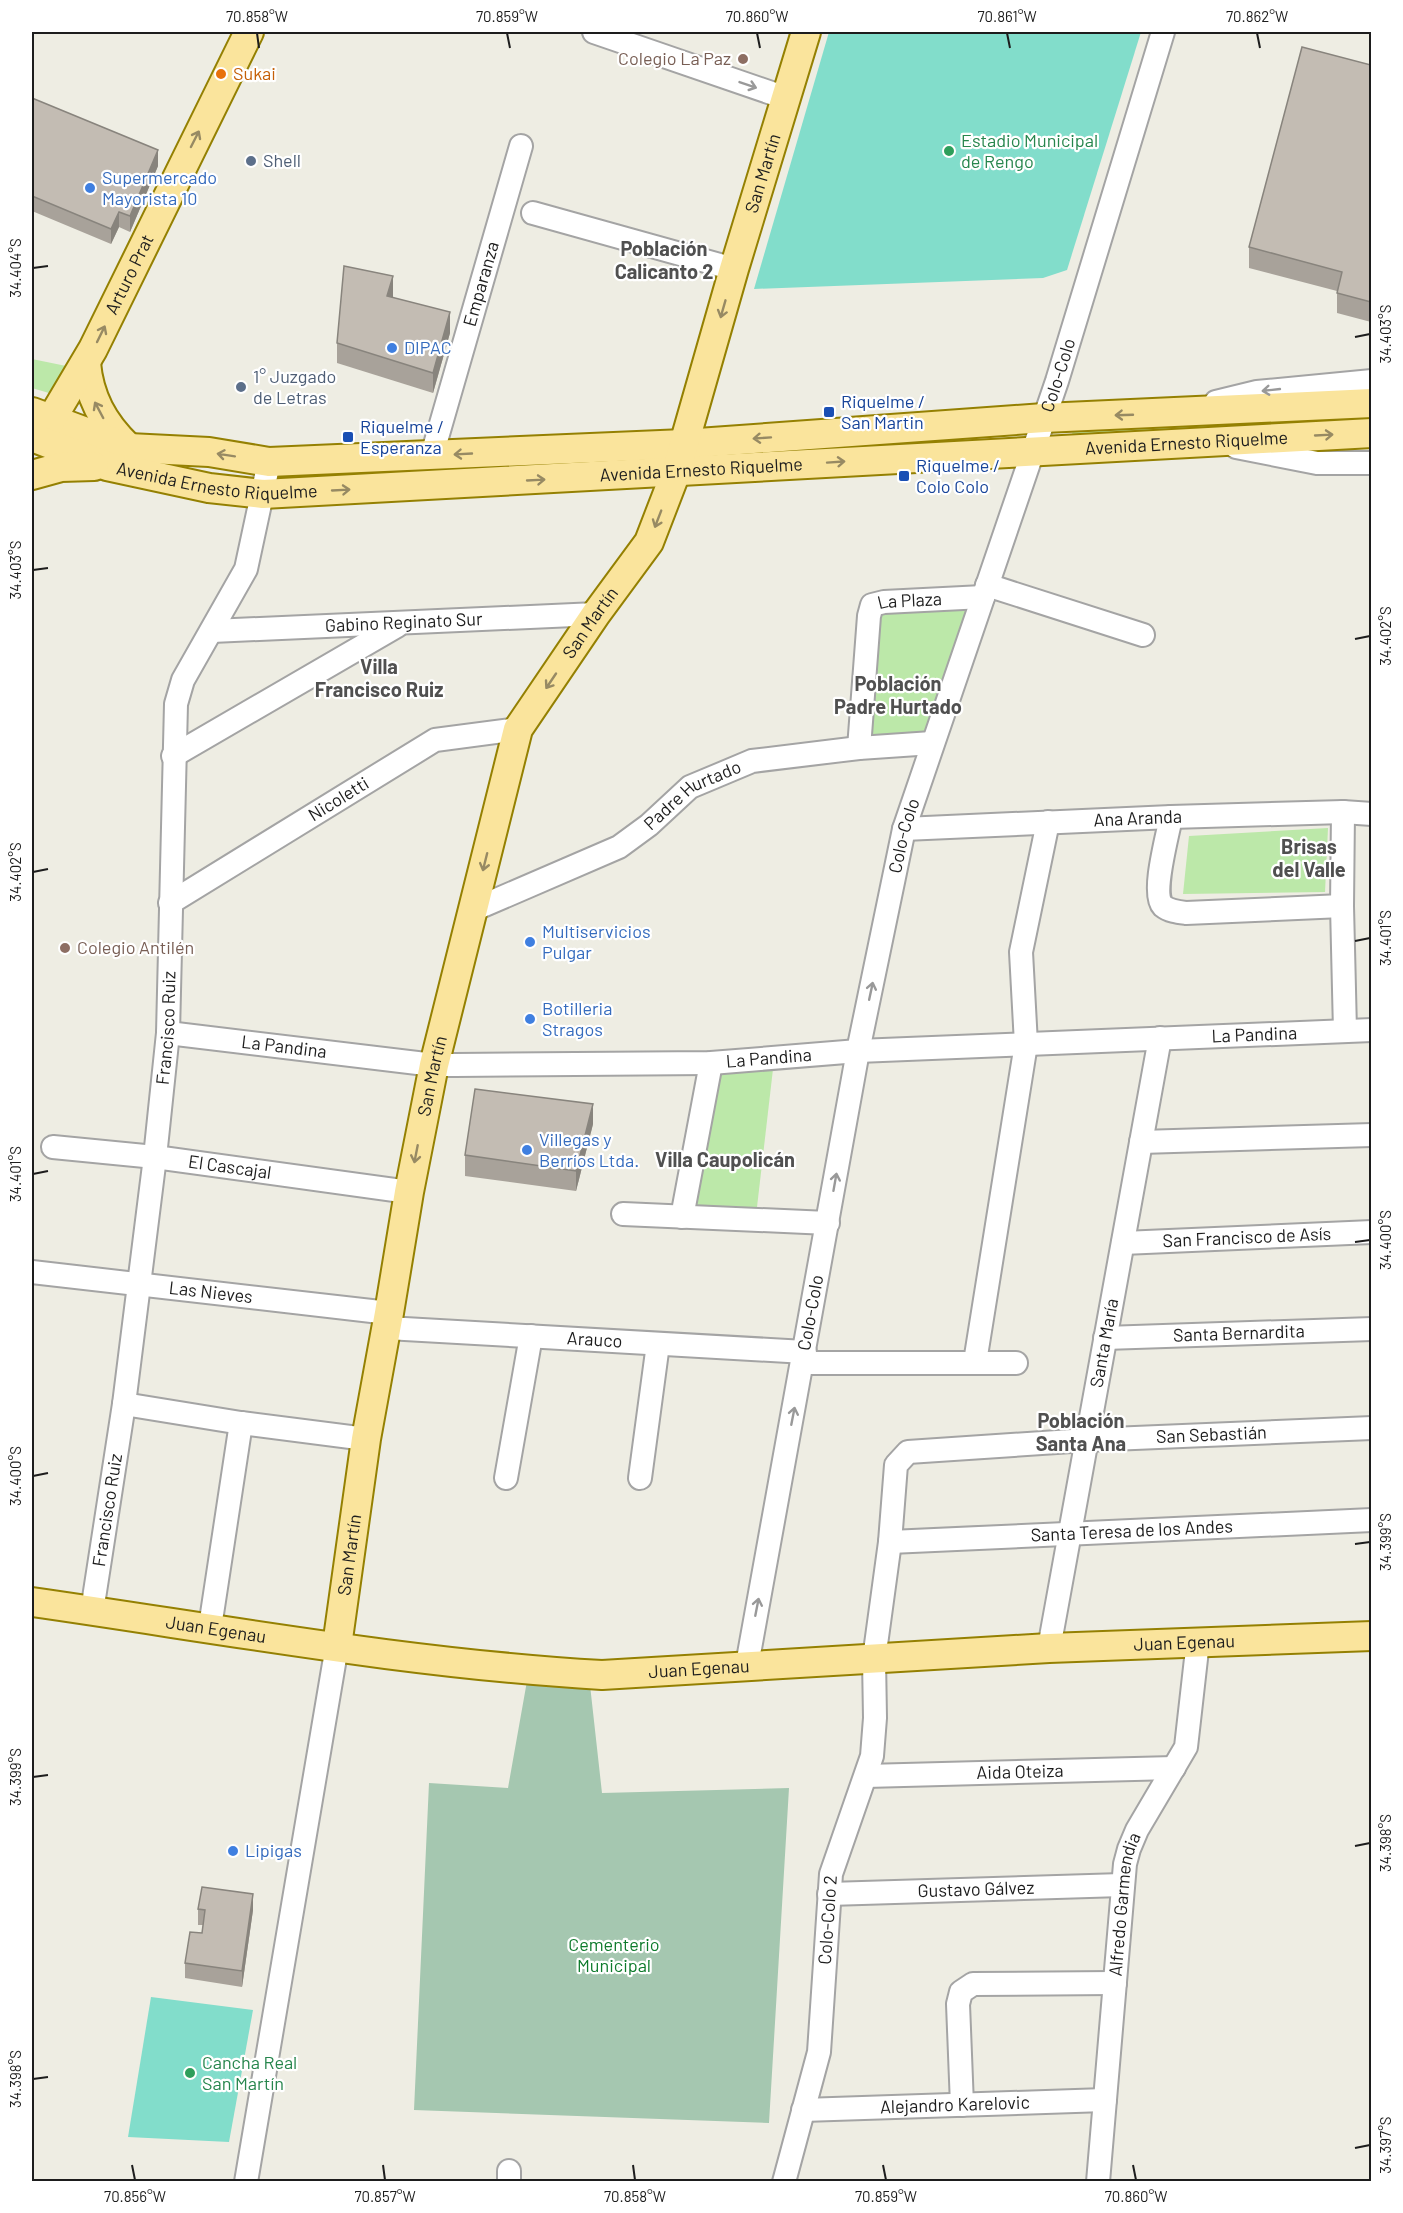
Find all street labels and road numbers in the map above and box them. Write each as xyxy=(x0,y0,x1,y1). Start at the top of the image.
street label: San Martín xyxy=(740,131,785,215)
street label: Arturo Prat xyxy=(100,230,158,318)
street label: Emparanza xyxy=(458,239,503,329)
street label: Colo-Colo xyxy=(1035,335,1079,415)
street label: Avenida Ernesto Riquelme xyxy=(1084,426,1289,459)
street label: Avenida Ernesto Riquelme xyxy=(599,452,803,485)
street label: Avenida Ernesto Riquelme xyxy=(115,456,318,504)
street label: San Martín xyxy=(557,582,622,662)
street label: La Plaza xyxy=(875,587,942,613)
street label: Gabino Reginato Sur xyxy=(325,607,483,636)
street label: Padre Hurtado xyxy=(639,755,744,834)
street label: Nicoletti xyxy=(304,771,373,825)
street label: Colo-Colo xyxy=(883,795,924,875)
street label: Ana Aranda xyxy=(1093,805,1182,830)
street label: Francisco Ruiz xyxy=(151,971,180,1086)
street label: La Pandina xyxy=(1211,1021,1298,1047)
street label: La Pandina xyxy=(240,1030,328,1062)
street label: San Martín xyxy=(412,1033,451,1118)
street label: La Pandina xyxy=(725,1043,812,1072)
street label: El Cascajal xyxy=(187,1150,273,1183)
street label: San Francisco de Asís xyxy=(1162,1222,1332,1251)
street label: Colo-Colo xyxy=(792,1273,827,1352)
street label: Las Nieves xyxy=(168,1276,254,1307)
street label: Santa María xyxy=(1085,1296,1122,1389)
street label: Santa Bernardita xyxy=(1173,1319,1305,1346)
street label: Arauco xyxy=(566,1326,623,1351)
street label: San Sebastián xyxy=(1156,1420,1267,1447)
street label: Francisco Ruiz xyxy=(87,1452,126,1568)
street label: San Martín xyxy=(332,1513,365,1597)
street label: Santa Teresa de los Andes xyxy=(1030,1514,1233,1546)
street label: Juan Egenau xyxy=(164,1610,268,1647)
street label: Juan Egenau xyxy=(1133,1629,1235,1655)
street label: Juan Egenau xyxy=(648,1654,750,1682)
street label: Aida Oteiza xyxy=(976,1759,1064,1783)
street label: Alfredo Garmendia xyxy=(1104,1829,1145,1977)
street label: Colo-Colo 2 xyxy=(813,1874,841,1965)
street label: Gustavo Gálvez xyxy=(917,1876,1035,1901)
street label: Alejandro Karelovic xyxy=(880,2090,1030,2117)

